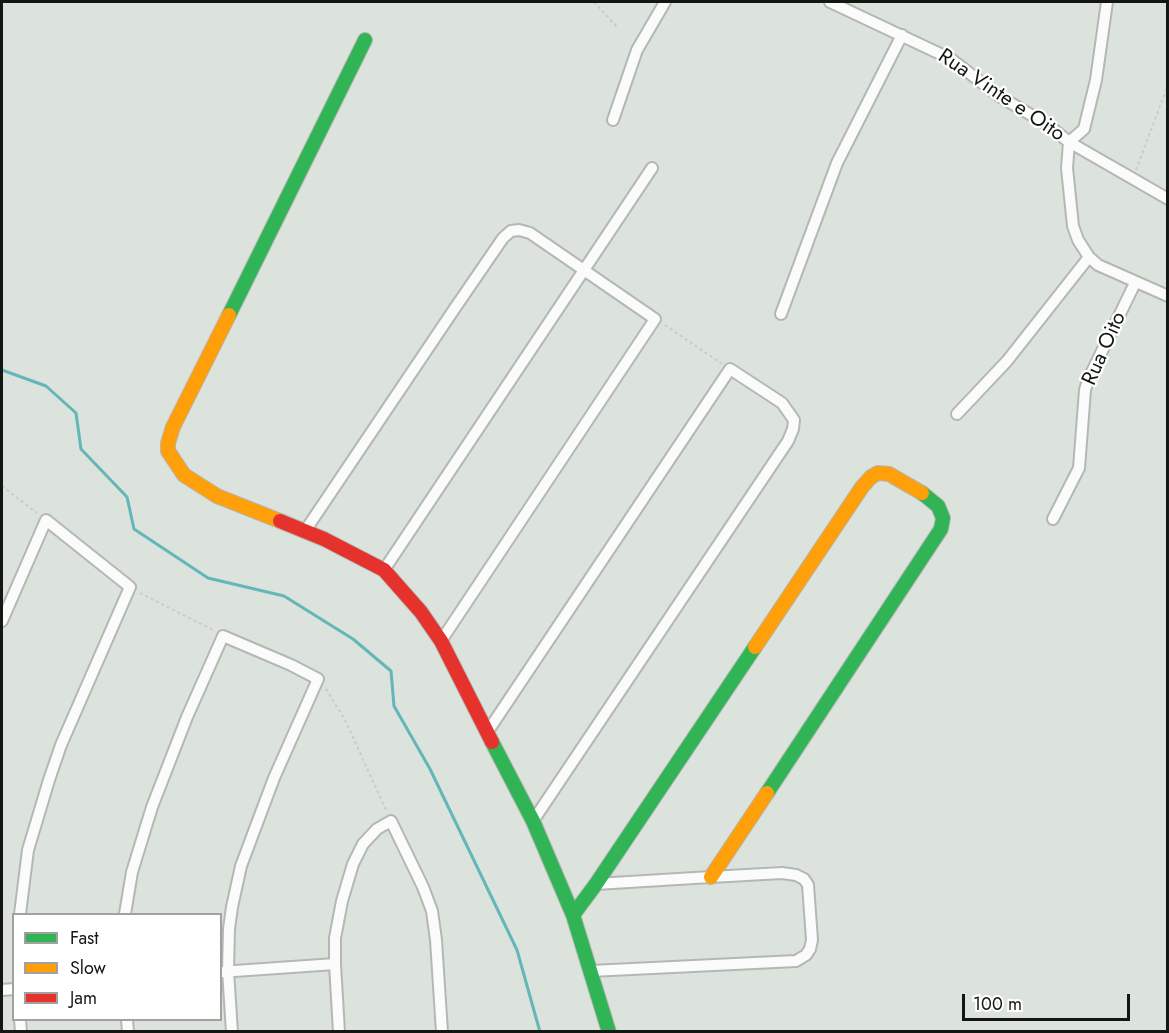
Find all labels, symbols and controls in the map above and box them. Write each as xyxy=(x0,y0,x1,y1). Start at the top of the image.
street label: Rua Vinte e Oito xyxy=(933,44,1069,148)
street label: Rua Oito xyxy=(1078,308,1132,390)
legend xyxy=(12,913,222,1021)
text: Fast xyxy=(70,925,99,951)
text: Slow xyxy=(70,955,106,981)
scale bar xyxy=(965,982,1133,1020)
text: Jam xyxy=(70,985,97,1011)
text: 100 m xyxy=(973,991,1022,1017)

